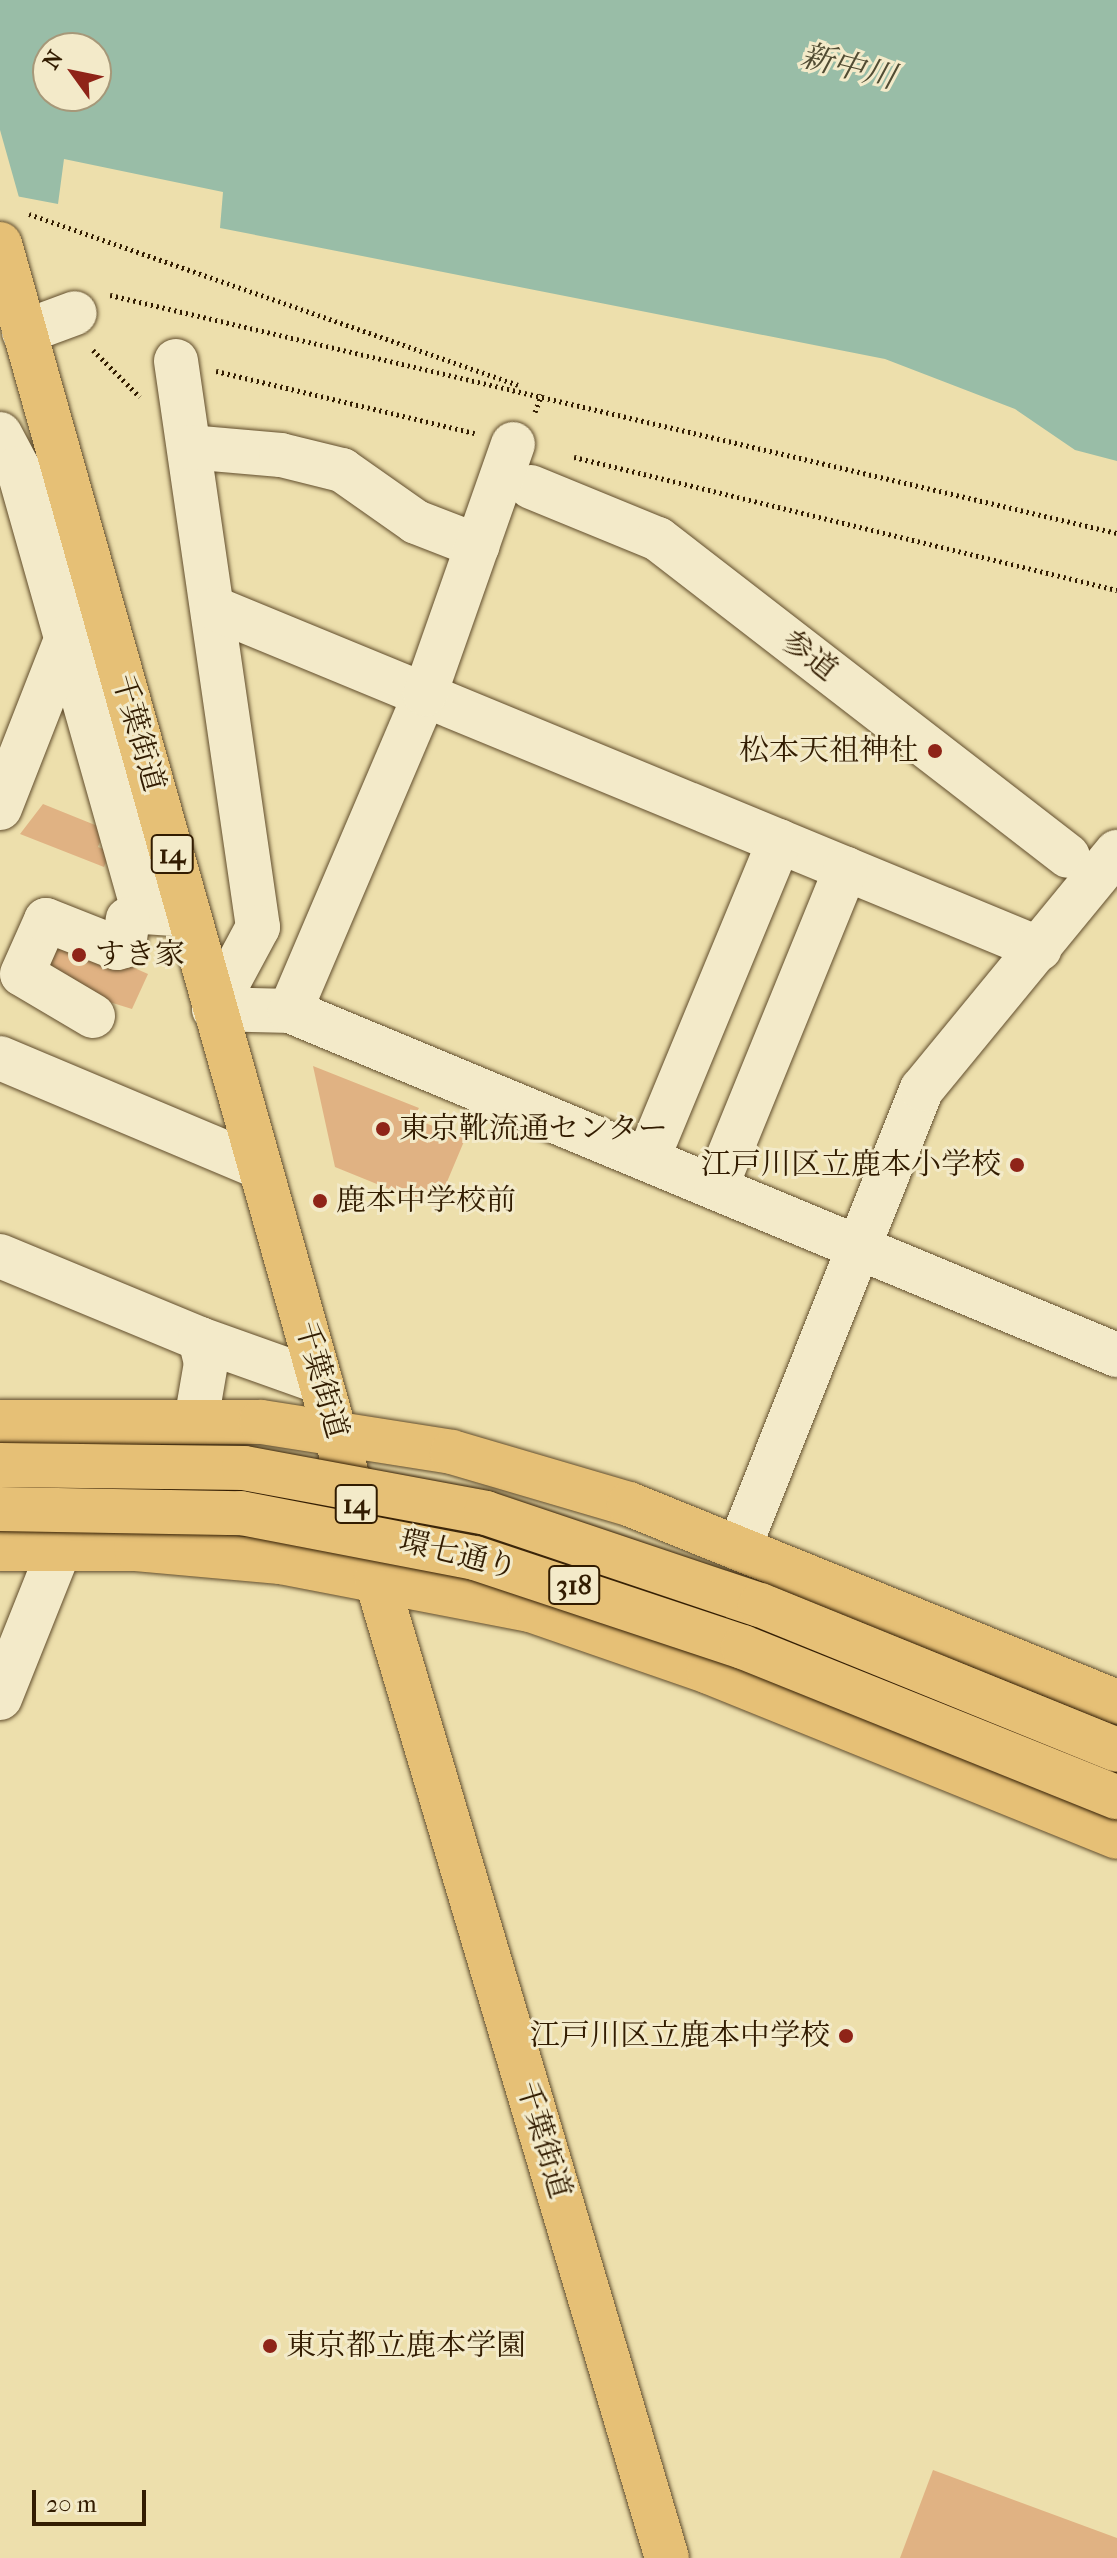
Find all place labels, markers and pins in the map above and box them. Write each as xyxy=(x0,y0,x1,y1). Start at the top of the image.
place label: 松本天祖神社 xyxy=(739,733,919,769)
marker: 松本天祖神社 xyxy=(926,742,944,760)
place label: すき家 xyxy=(95,937,185,973)
marker: すき家 xyxy=(70,946,88,964)
place label: 東京靴流通センター xyxy=(399,1111,669,1147)
marker: 東京靴流通センター xyxy=(374,1120,392,1138)
place label: 江戸川区立鹿本小学校 xyxy=(701,1147,1001,1183)
marker: 江戸川区立鹿本小学校 xyxy=(1008,1156,1026,1174)
place label: 鹿本中学校前 xyxy=(336,1183,516,1219)
marker: 鹿本中学校前 xyxy=(311,1192,329,1210)
place label: 江戸川区立鹿本中学校 xyxy=(530,2018,830,2054)
marker: 江戸川区立鹿本中学校 xyxy=(837,2027,855,2045)
place label: 東京都立鹿本学園 xyxy=(286,2328,526,2364)
marker: 東京都立鹿本学園 xyxy=(261,2337,279,2355)

